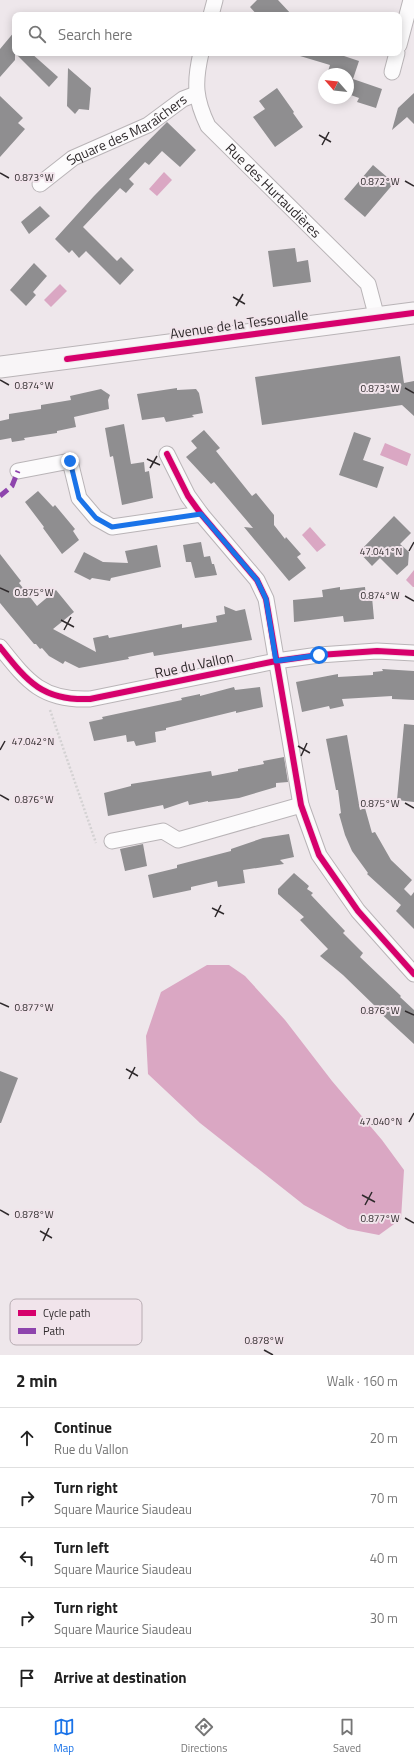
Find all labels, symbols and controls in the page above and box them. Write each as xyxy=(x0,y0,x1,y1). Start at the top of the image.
search box xyxy=(12,12,402,56)
icon: search xyxy=(26,23,48,45)
text: Search here xyxy=(58,23,132,46)
north arrow xyxy=(318,68,354,104)
street label: Square des Maraîchers xyxy=(61,89,191,170)
street label: Rue des Hurtaudières xyxy=(221,138,326,242)
text: 0.873°W xyxy=(14,170,54,185)
text: 0.872°W xyxy=(360,174,400,189)
street label: Avenue de la Tessoualle xyxy=(168,303,309,344)
text: 0.874°W xyxy=(14,378,54,393)
text: 0.873°W xyxy=(360,381,400,396)
route end xyxy=(61,452,79,470)
text: 47.041°N xyxy=(360,544,402,559)
text: 0.875°W xyxy=(14,585,54,600)
text: 0.874°W xyxy=(360,588,400,603)
street label: Rue du Vallon xyxy=(152,646,235,683)
route start xyxy=(310,646,328,664)
text: 47.042°N xyxy=(12,734,54,749)
text: 0.876°W xyxy=(14,792,54,807)
text: 0.875°W xyxy=(360,796,400,811)
text: 0.877°W xyxy=(14,1000,54,1015)
text: 0.876°W xyxy=(360,1003,400,1018)
text: 47.040°N xyxy=(360,1114,402,1129)
text: 0.878°W xyxy=(14,1207,54,1222)
text: 0.877°W xyxy=(360,1211,400,1226)
legend xyxy=(10,1299,142,1345)
text: Cycle path xyxy=(43,1305,91,1321)
text: Path xyxy=(43,1323,65,1339)
text: 0.878°W xyxy=(244,1333,284,1348)
text: 2 min xyxy=(16,1368,57,1394)
text: Walk · 160 m xyxy=(327,1371,398,1391)
text: Continue xyxy=(54,1416,112,1439)
icon: ahead xyxy=(16,1427,38,1449)
text: 20 m xyxy=(370,1428,398,1448)
text: Rue du Vallon xyxy=(54,1439,129,1459)
text: Turn right xyxy=(54,1476,118,1499)
icon: right xyxy=(16,1487,38,1509)
text: 70 m xyxy=(370,1488,398,1508)
text: Square Maurice Siaudeau xyxy=(54,1499,192,1519)
text: Turn left xyxy=(54,1536,109,1559)
icon: left xyxy=(16,1547,38,1569)
text: 40 m xyxy=(370,1548,398,1568)
text: Square Maurice Siaudeau xyxy=(54,1559,192,1579)
text: Turn right xyxy=(54,1596,118,1619)
icon: right xyxy=(16,1607,38,1629)
text: 30 m xyxy=(370,1608,398,1628)
text: Square Maurice Siaudeau xyxy=(54,1619,192,1639)
text: Arrive at destination xyxy=(54,1666,187,1689)
icon: arrive xyxy=(16,1667,38,1689)
tab: Map xyxy=(53,1716,75,1756)
tab: Directions xyxy=(181,1716,227,1756)
tab: Saved xyxy=(333,1716,361,1756)

